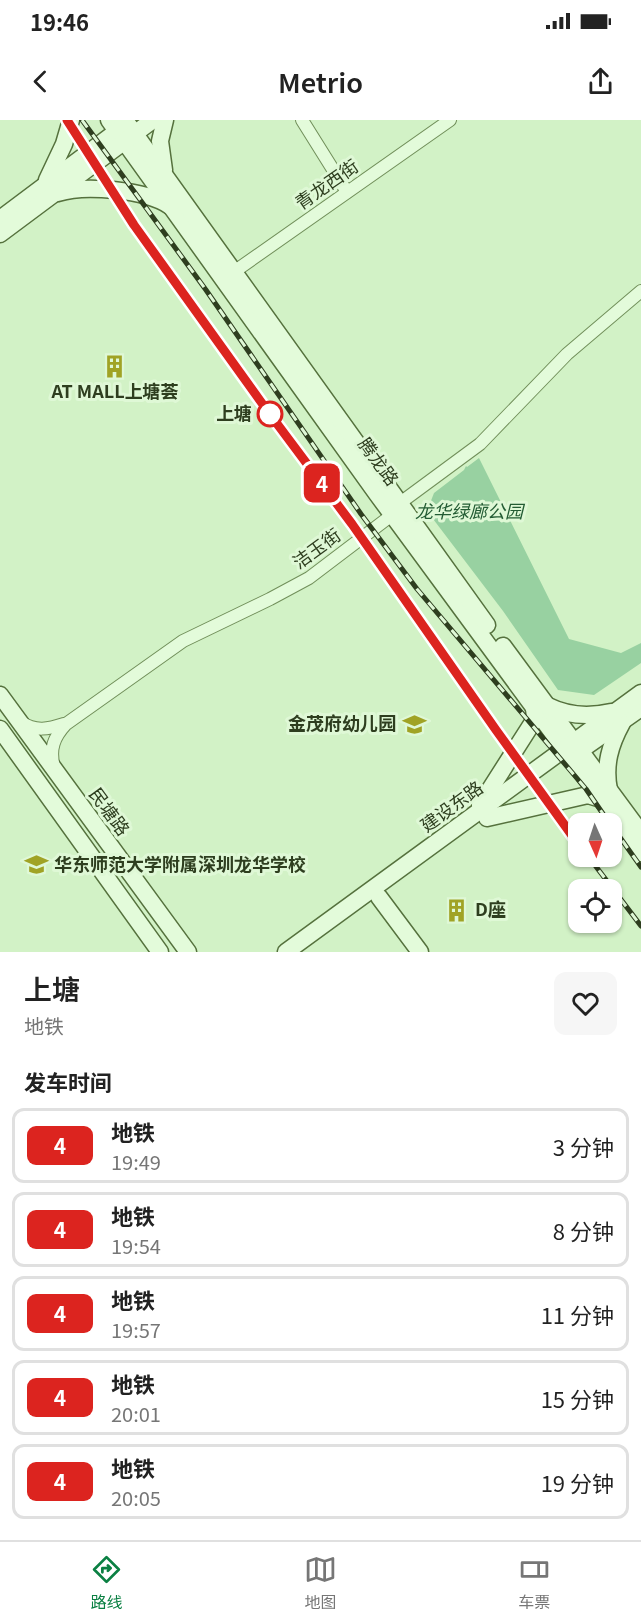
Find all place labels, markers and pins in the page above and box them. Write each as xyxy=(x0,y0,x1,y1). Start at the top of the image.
building icon: AT MALL上塘荟 xyxy=(102,353,128,379)
place label: AT MALL上塘荟 xyxy=(50,377,179,403)
place label: 上塘 xyxy=(216,399,252,425)
marker: 上塘 xyxy=(257,401,283,427)
place label: 金茂府幼儿园 xyxy=(288,709,396,735)
school or university icon: 金茂府幼儿园 xyxy=(401,711,427,737)
place label: 华东师范大学附属深圳龙华学校 xyxy=(54,850,306,876)
school or university icon: 华东师范大学附属深圳龙华学校 xyxy=(23,852,49,878)
place label: D座 xyxy=(475,895,506,921)
building icon: D座 xyxy=(444,897,470,923)

